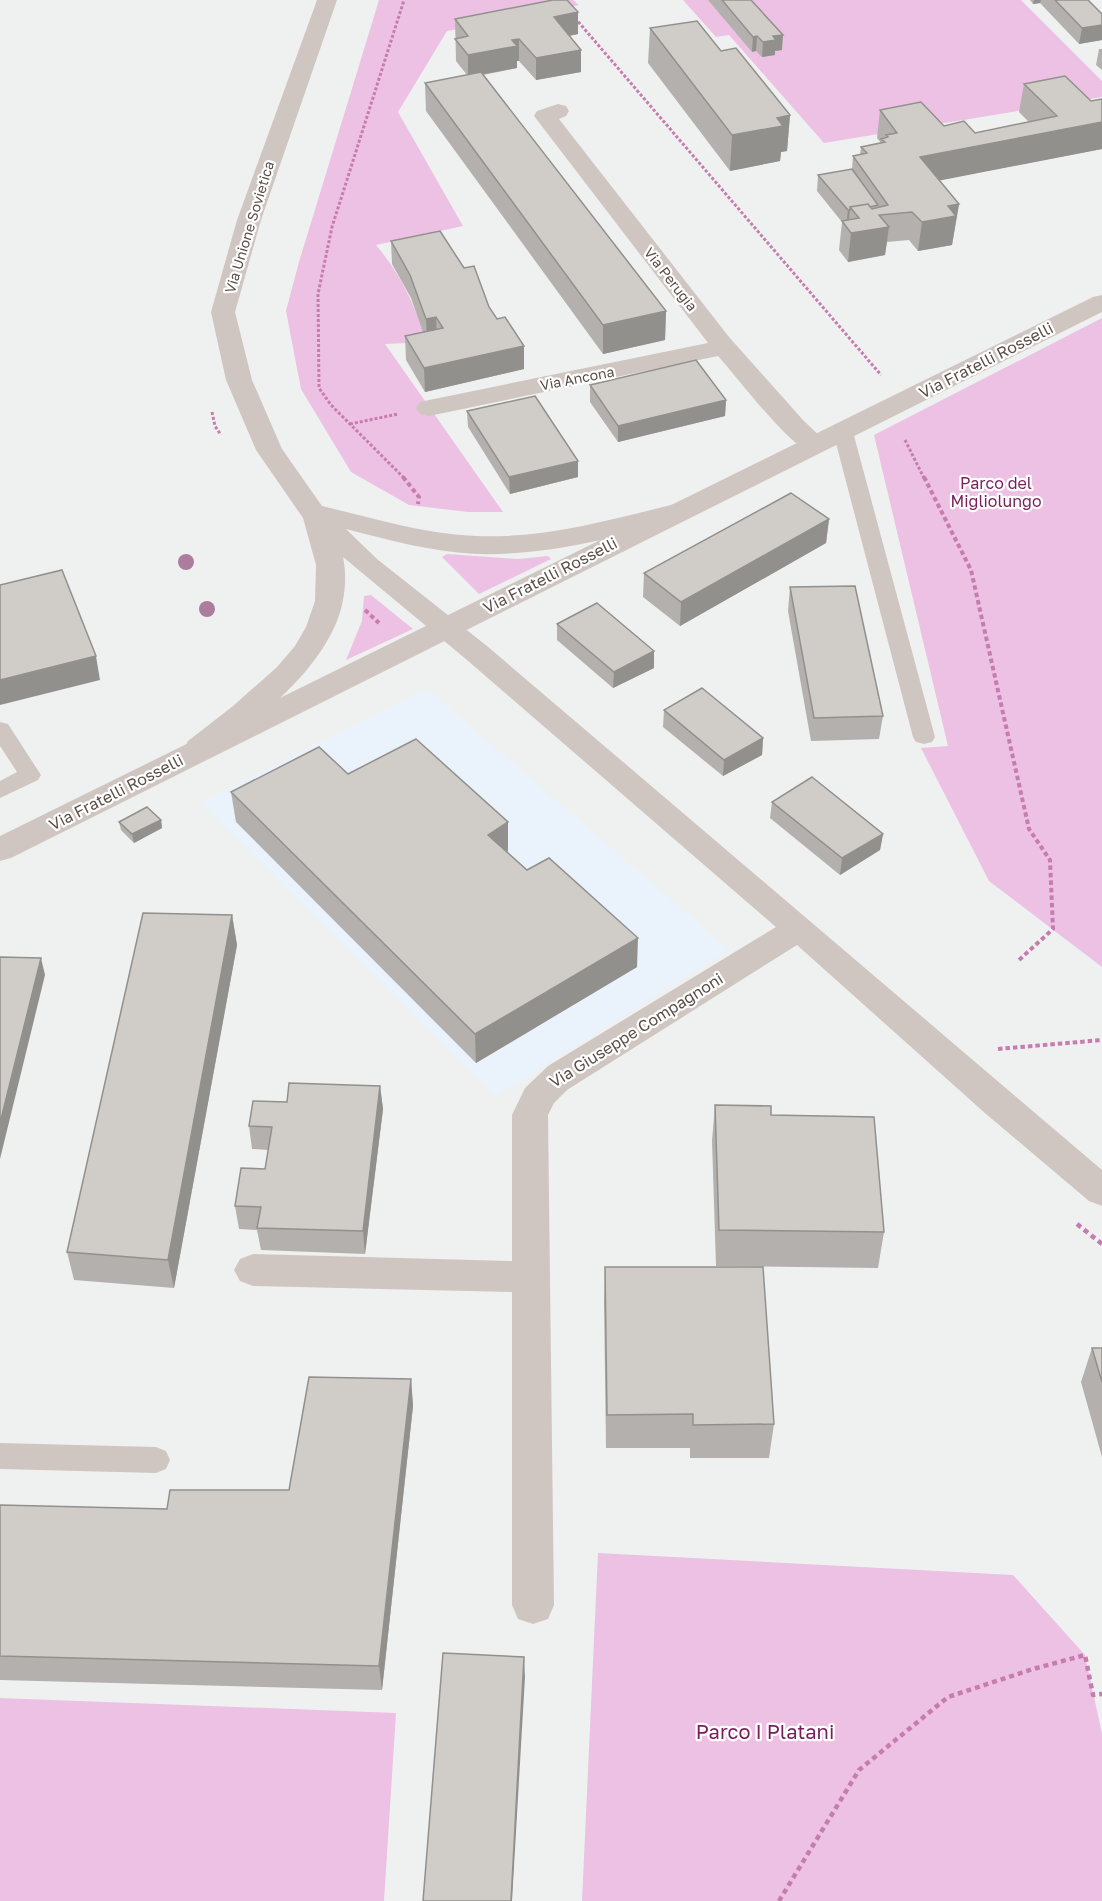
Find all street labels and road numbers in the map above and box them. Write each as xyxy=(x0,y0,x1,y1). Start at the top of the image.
street label: Via Unione Sovietica xyxy=(221,159,277,295)
street label: Via Perugia xyxy=(641,244,701,314)
street label: Via Fratelli Rosselli xyxy=(916,318,1056,402)
street label: Via Ancona xyxy=(539,362,615,394)
street label: Via Fratelli Rosselli xyxy=(480,533,620,617)
street label: Via Fratelli Rosselli xyxy=(46,750,186,834)
street label: Via Giuseppe Compagnoni xyxy=(545,968,727,1092)

